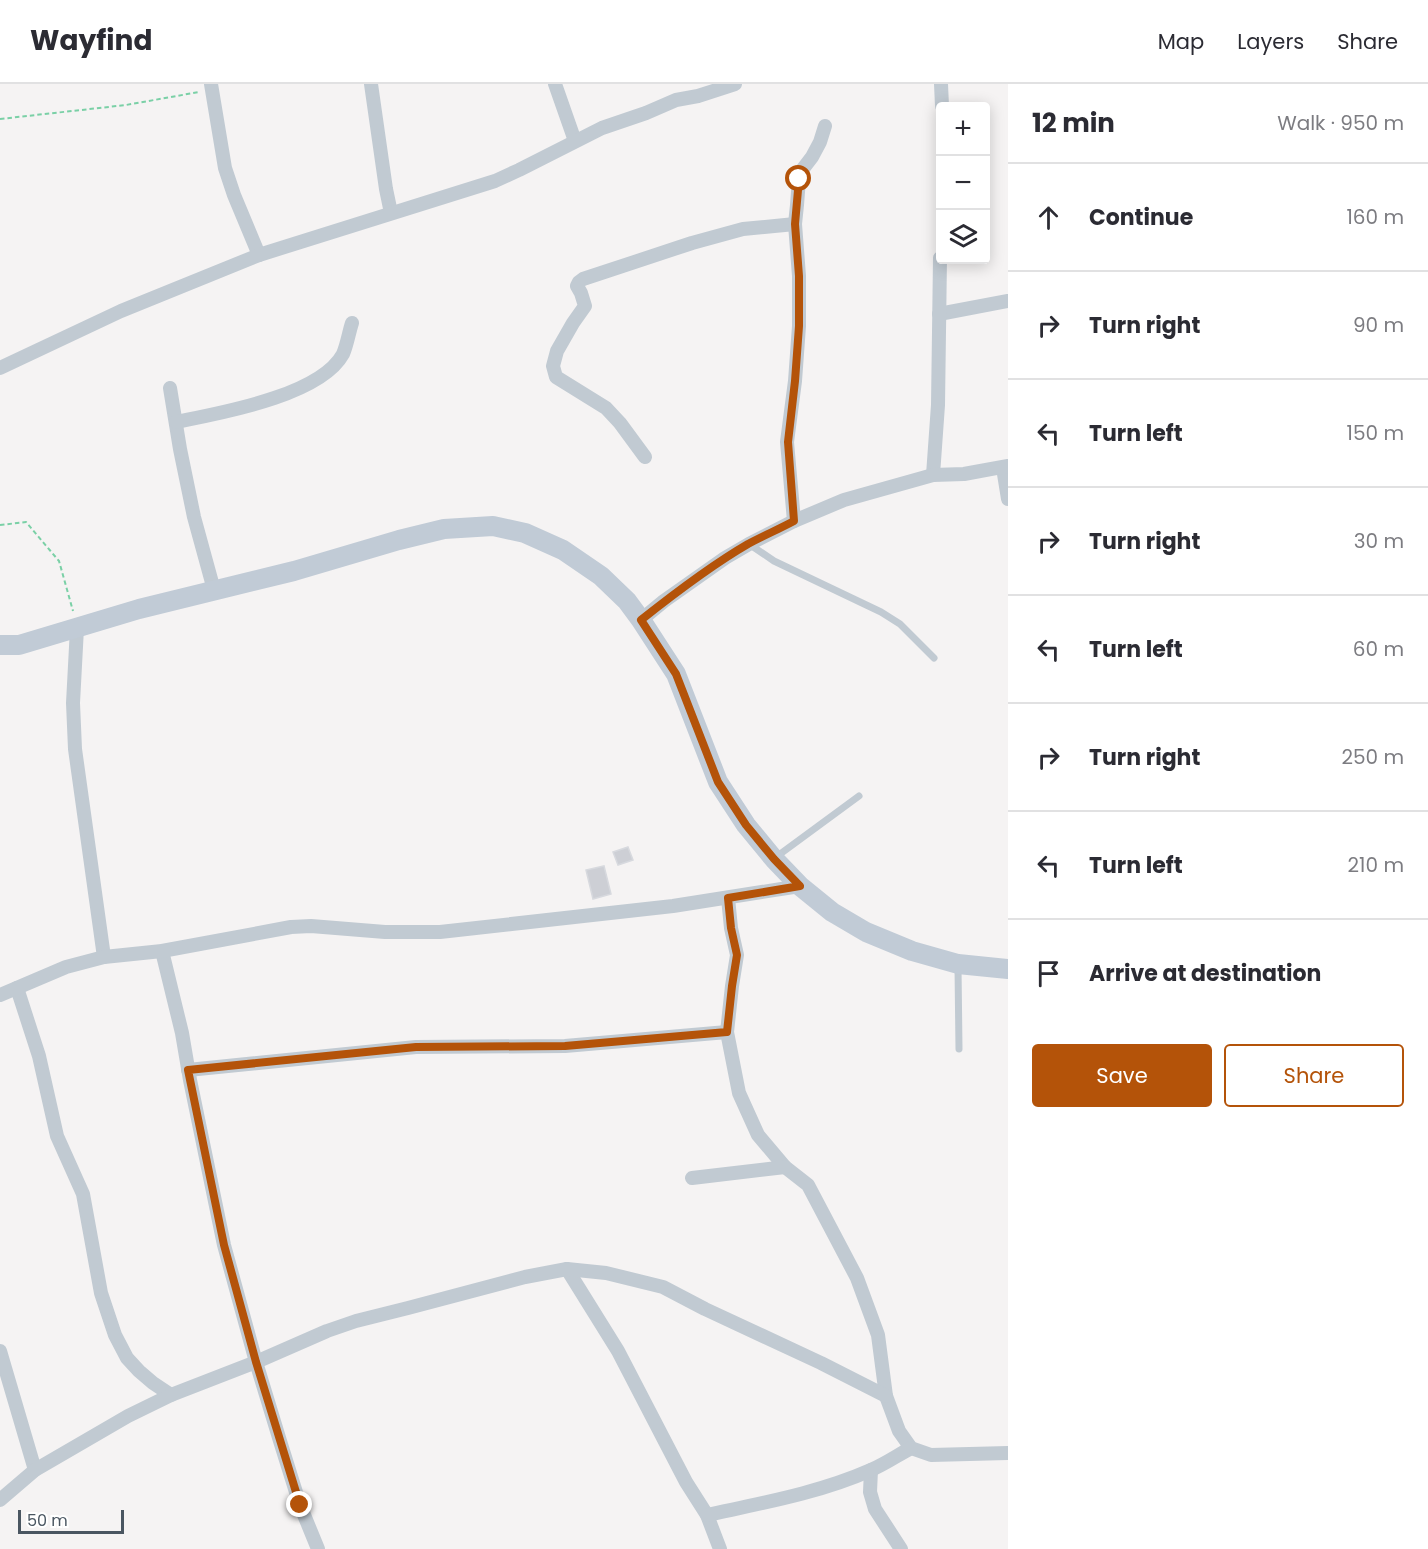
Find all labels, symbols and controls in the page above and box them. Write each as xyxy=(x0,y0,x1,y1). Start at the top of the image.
text: Wayfind xyxy=(30,21,152,60)
text: Map xyxy=(1158,27,1204,56)
text: Layers xyxy=(1237,27,1304,56)
text: Share xyxy=(1337,27,1398,56)
map controls xyxy=(936,102,990,264)
button: + xyxy=(936,102,990,156)
text: 12 min xyxy=(1032,105,1115,141)
text: Walk · 950 m xyxy=(1277,109,1404,137)
button: − xyxy=(936,156,990,210)
route start xyxy=(785,165,811,191)
icon: ahead xyxy=(1032,201,1065,234)
text: Continue xyxy=(1089,202,1193,233)
text: 160 m xyxy=(1346,203,1404,231)
button: layers xyxy=(936,210,990,264)
icon: right xyxy=(1032,309,1065,342)
text: Turn right xyxy=(1089,310,1200,341)
text: 90 m xyxy=(1353,311,1404,339)
icon: left xyxy=(1032,417,1065,450)
text: Turn left xyxy=(1089,418,1183,449)
text: 150 m xyxy=(1347,419,1404,447)
icon: right xyxy=(1032,525,1065,558)
text: Turn right xyxy=(1089,526,1200,557)
text: 30 m xyxy=(1354,527,1404,555)
icon: left xyxy=(1032,633,1065,666)
text: Turn left xyxy=(1089,634,1183,665)
text: 60 m xyxy=(1353,635,1404,663)
icon: right xyxy=(1032,741,1065,774)
text: Turn right xyxy=(1089,742,1200,773)
text: 250 m xyxy=(1341,743,1404,771)
icon: left xyxy=(1032,849,1065,882)
text: Turn left xyxy=(1089,850,1183,881)
text: 210 m xyxy=(1348,851,1404,879)
icon: arrive xyxy=(1032,957,1065,990)
text: Arrive at destination xyxy=(1089,958,1321,989)
button: Save xyxy=(1032,1044,1212,1107)
button: Share xyxy=(1224,1044,1404,1107)
route end xyxy=(286,1491,312,1517)
scale bar xyxy=(18,1507,124,1534)
text: 50 m xyxy=(27,1509,68,1532)

